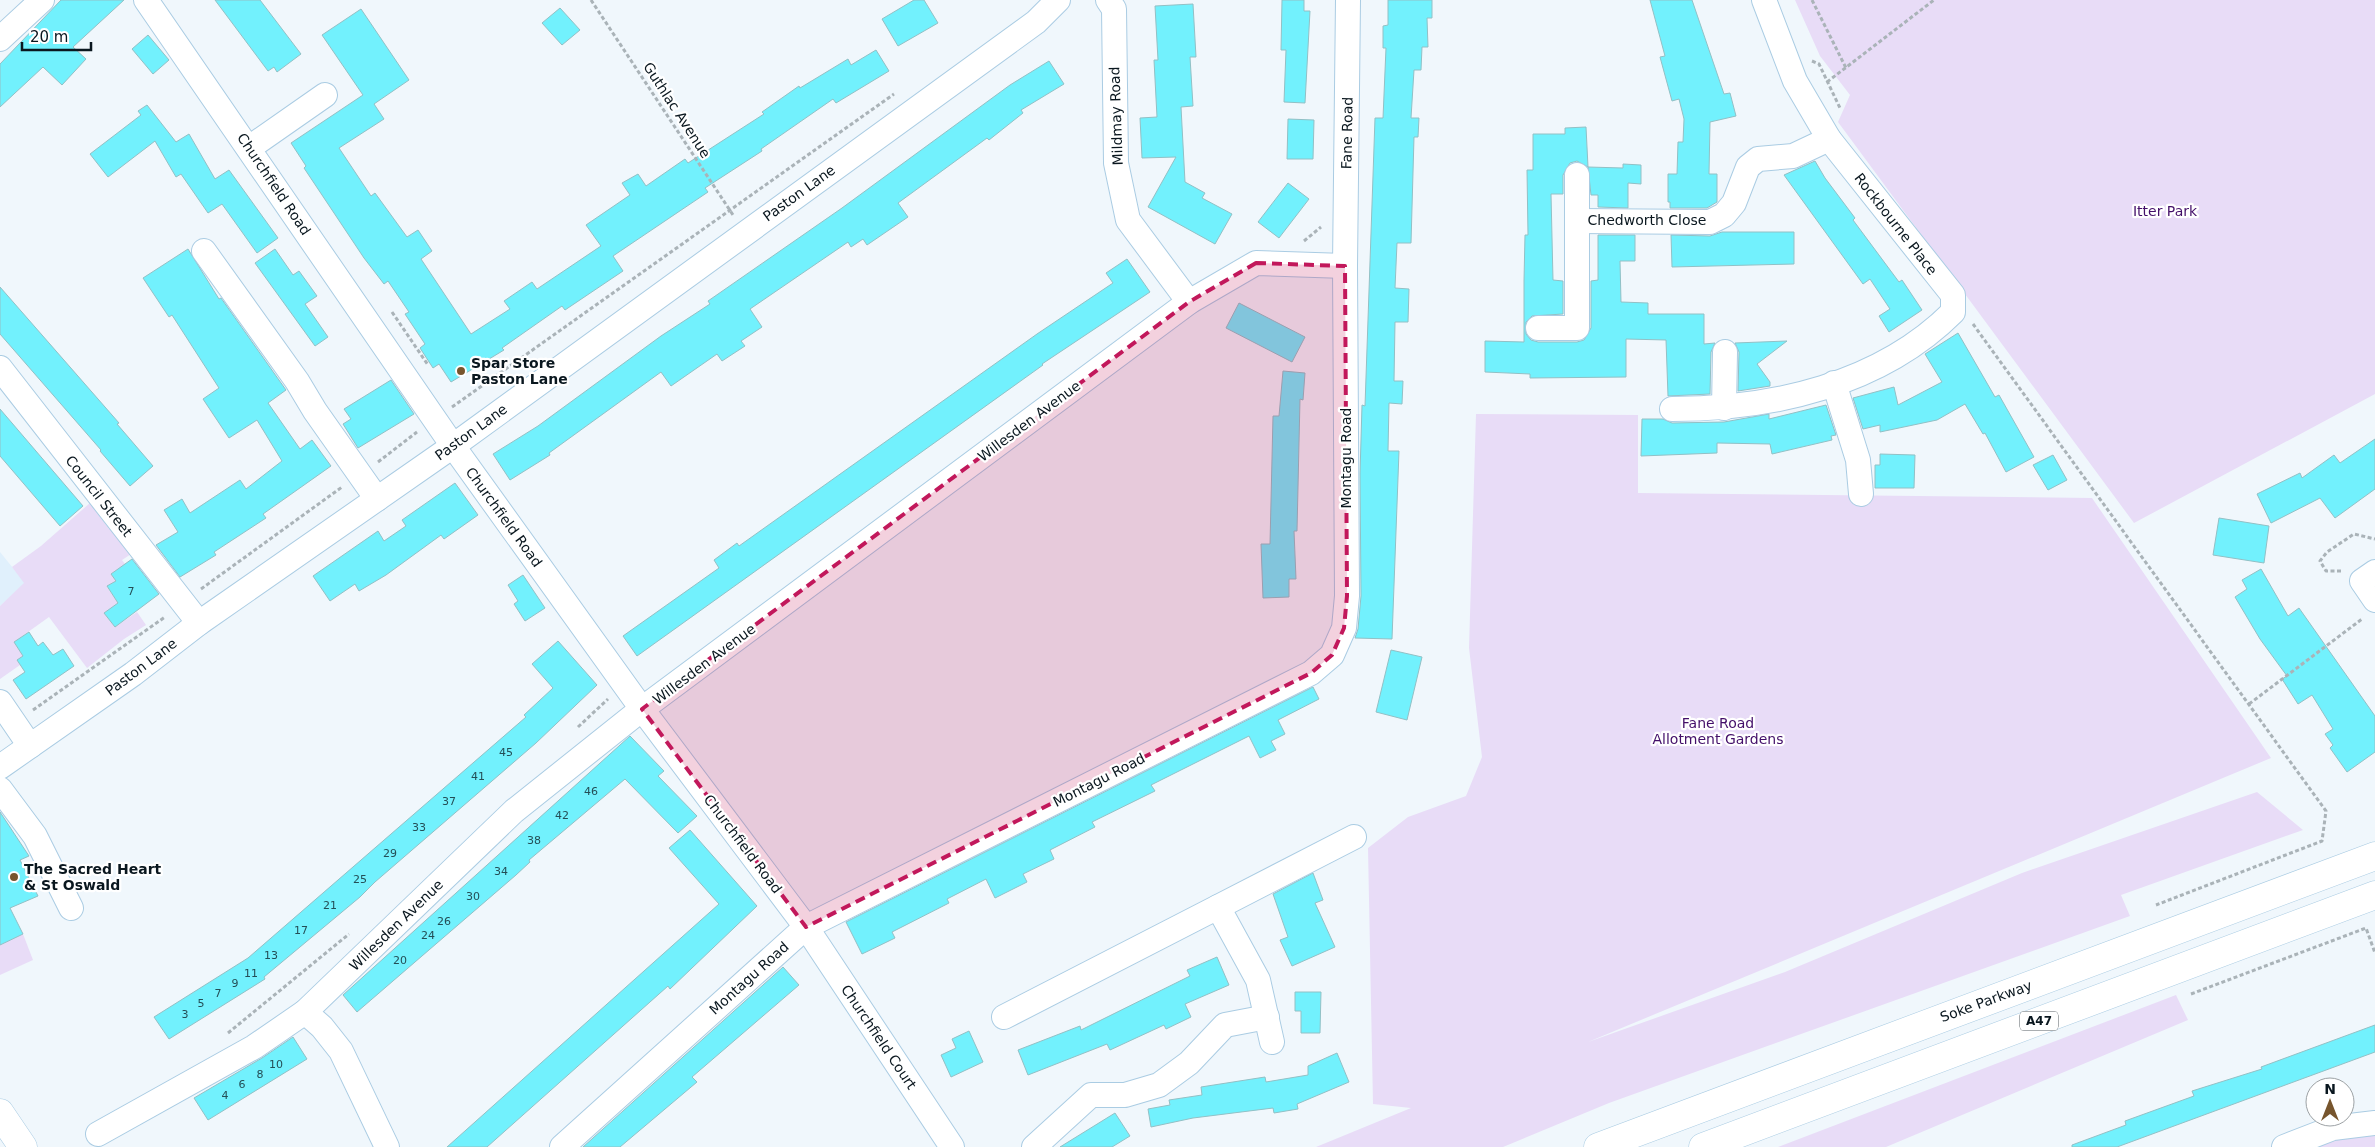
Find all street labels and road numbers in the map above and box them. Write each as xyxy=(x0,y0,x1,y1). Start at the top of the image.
street label: Guthlac Avenue xyxy=(640,59,714,161)
street label: Mildmay Road xyxy=(1106,66,1126,166)
street label: Fane Road xyxy=(1338,97,1356,169)
street label: Churchfield Road xyxy=(234,130,314,238)
street label: Paston Lane xyxy=(760,162,838,224)
street label: Rockbourne Place xyxy=(1851,170,1941,278)
street label: Chedworth Close xyxy=(1588,212,1706,228)
street label: Willesden Avenue xyxy=(975,377,1083,465)
street label: Paston Lane xyxy=(432,401,510,463)
street label: Montagu Road xyxy=(1338,408,1354,508)
street label: Council Street xyxy=(62,452,136,540)
street label: Churchfield Road xyxy=(462,464,546,570)
street label: Willesden Avenue xyxy=(650,620,758,708)
street label: Paston Lane xyxy=(102,635,180,699)
street label: Montagu Road xyxy=(1050,750,1148,810)
street label: Churchfield Road xyxy=(701,792,785,896)
street label: Willesden Avenue xyxy=(346,876,446,974)
street label: Montagu Road xyxy=(706,938,792,1018)
street label: Soke Parkway xyxy=(1938,977,2034,1025)
street label: Churchfield Court xyxy=(838,982,920,1093)
road number: A47 xyxy=(2020,1011,2058,1030)

